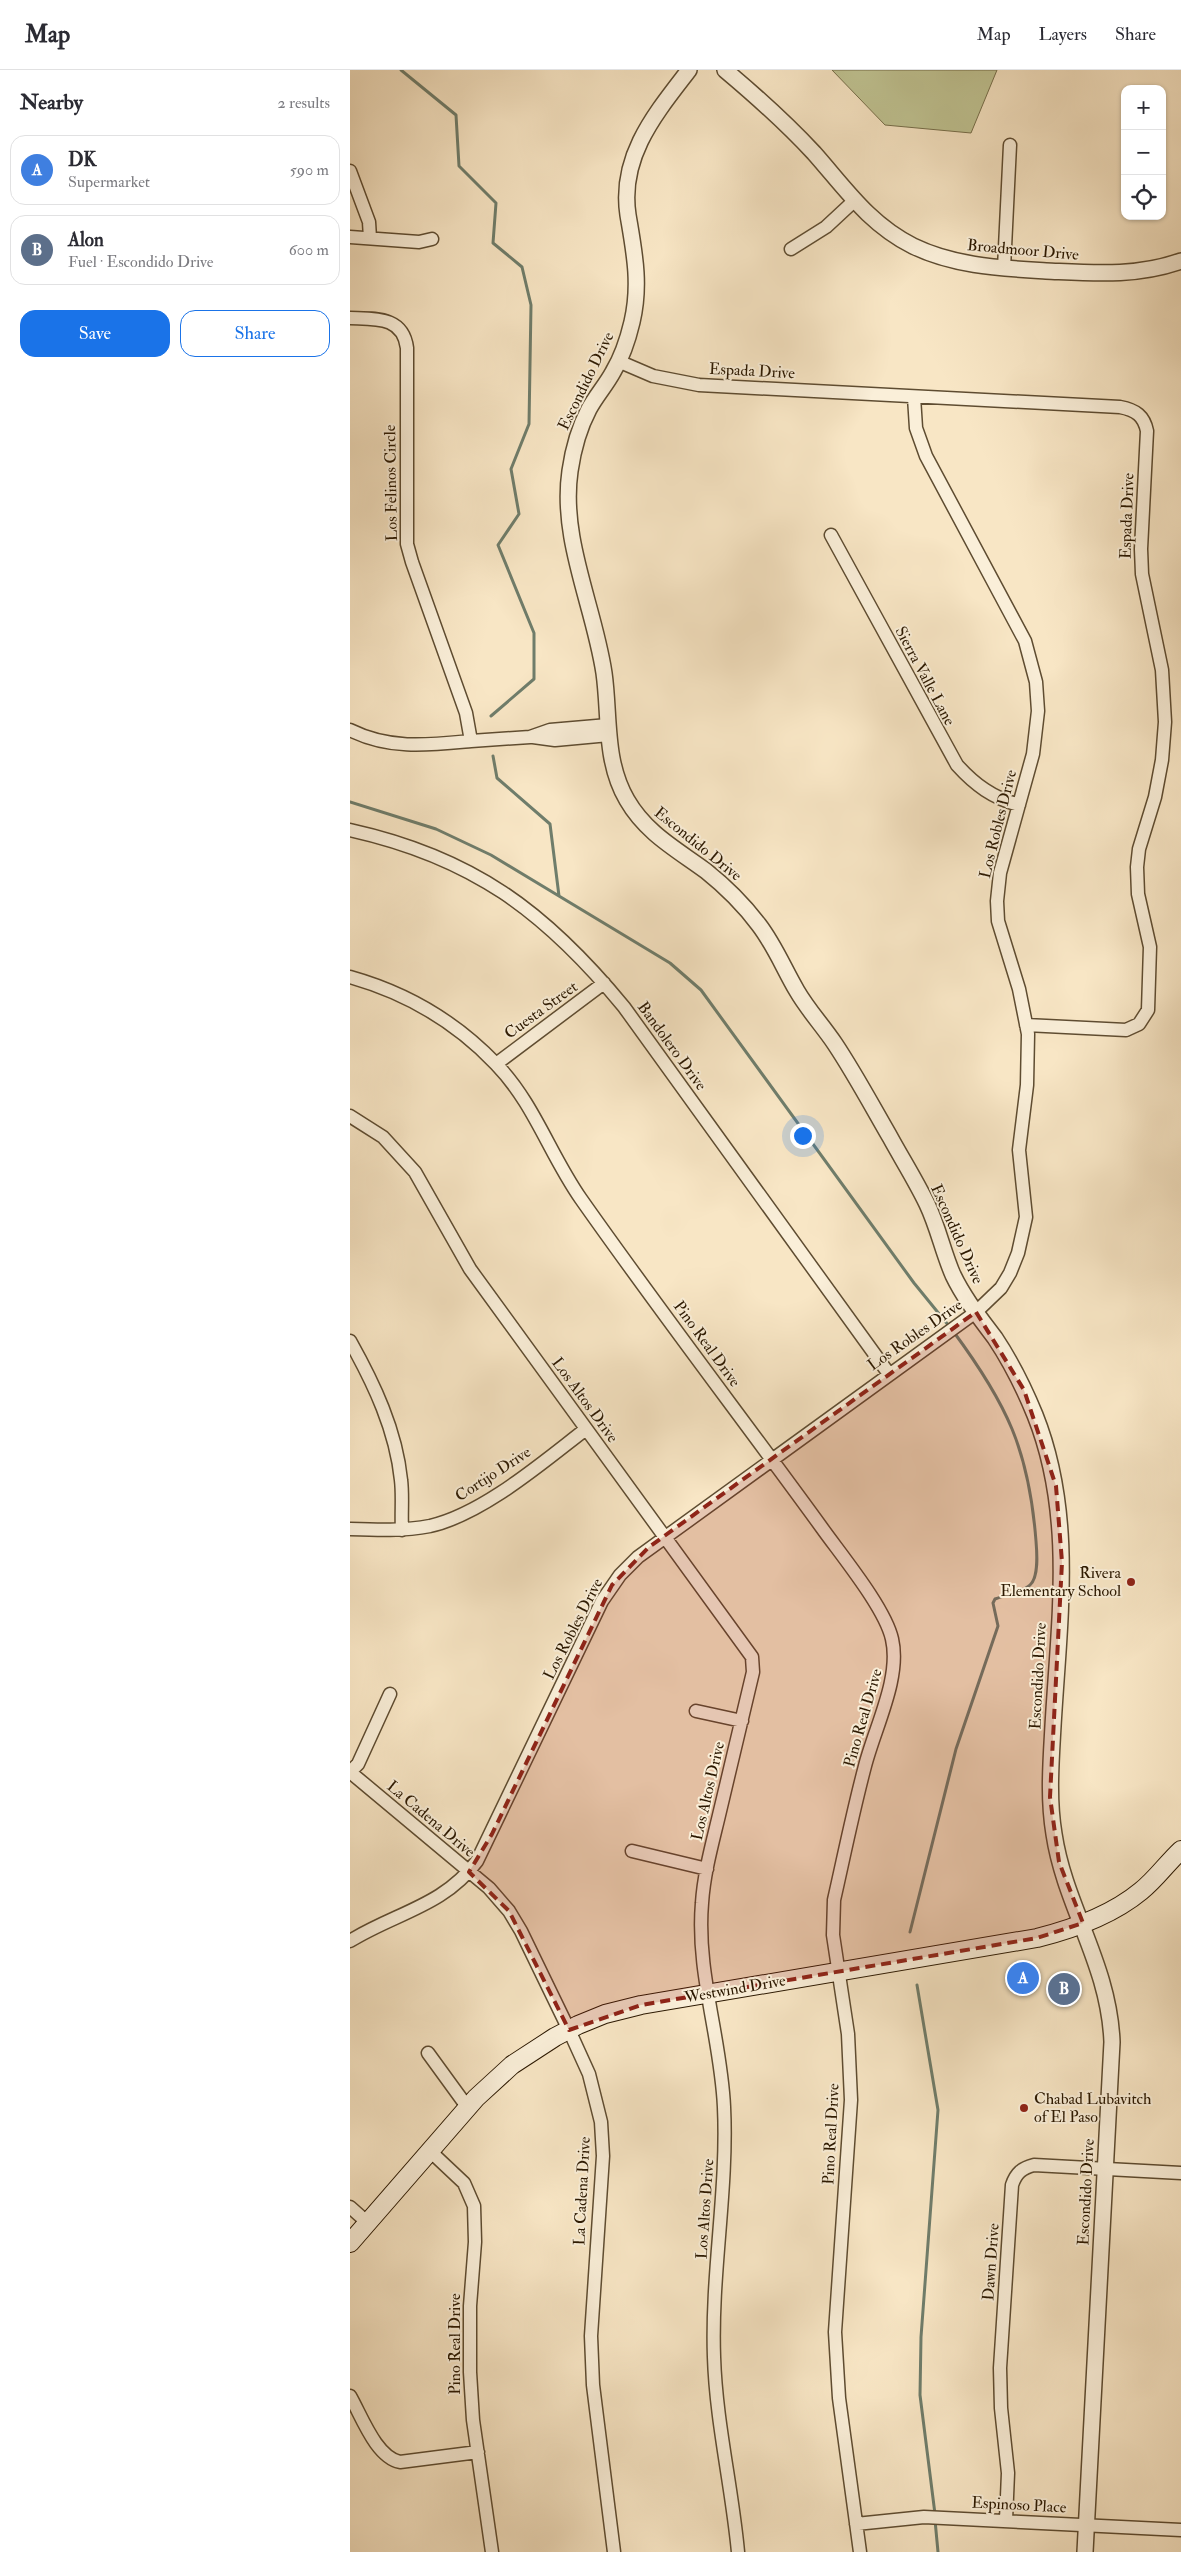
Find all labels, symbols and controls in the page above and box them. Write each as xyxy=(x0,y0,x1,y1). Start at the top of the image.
text: Map xyxy=(25,19,70,50)
text: Map xyxy=(977,23,1011,46)
text: Layers xyxy=(1039,23,1087,46)
text: Share xyxy=(1115,23,1156,46)
map controls xyxy=(1121,85,1166,220)
button: + xyxy=(1121,85,1166,130)
text: Nearby xyxy=(20,89,83,116)
text: 2 results xyxy=(277,93,330,113)
button: − xyxy=(1121,130,1166,175)
text: DK xyxy=(68,148,97,172)
text: A xyxy=(32,160,42,180)
text: 590 m xyxy=(290,160,329,180)
text: Supermarket xyxy=(68,172,150,192)
button: locate xyxy=(1121,175,1166,220)
text: Alon xyxy=(68,228,104,252)
street label: Broadmoor Drive xyxy=(966,235,1080,265)
text: B xyxy=(32,240,42,260)
text: 600 m xyxy=(289,240,329,260)
text: Fuel · Escondido Drive xyxy=(68,252,214,272)
button: Save xyxy=(20,310,170,357)
button: Share xyxy=(180,310,330,357)
street label: Escondido Drive xyxy=(554,328,619,433)
street label: Espada Drive xyxy=(708,359,796,384)
street label: Los Felinos Circle xyxy=(380,424,402,541)
street label: Espada Drive xyxy=(1116,472,1140,559)
street label: Sierra Valle Lane xyxy=(890,623,960,729)
street label: Los Robles Drive xyxy=(975,767,1021,880)
street label: Escondido Drive xyxy=(650,803,746,886)
street label: Cuesta Street xyxy=(500,977,582,1043)
street label: Bandolero Drive xyxy=(633,998,711,1095)
your location xyxy=(790,1123,816,1149)
street label: Escondido Drive xyxy=(926,1181,988,1287)
street label: Los Robles Drive xyxy=(864,1295,967,1375)
street label: Pino Real Drive xyxy=(669,1297,745,1391)
street label: Los Altos Drive xyxy=(547,1353,623,1447)
street label: Cortijo Drive xyxy=(451,1442,535,1506)
place label: Rivera Elementary School xyxy=(1000,1563,1121,1601)
street label: Los Robles Drive xyxy=(539,1575,607,1683)
marker: Rivera Elementary School xyxy=(1125,1576,1137,1588)
street label: Escondido Drive xyxy=(1025,1622,1051,1730)
street label: Pino Real Drive xyxy=(839,1666,887,1770)
street label: Los Altos Drive xyxy=(687,1739,729,1842)
street label: La Cadena Drive xyxy=(383,1776,479,1862)
pin: A xyxy=(1007,1959,1039,1997)
street label: Westwind Drive xyxy=(682,1970,787,2008)
pin: B xyxy=(1048,1970,1080,2008)
street label: Pino Real Drive xyxy=(818,2082,844,2185)
place label: Chabad Lubavitch of El Paso xyxy=(1034,2089,1152,2127)
marker: Chabad Lubavitch of El Paso xyxy=(1018,2102,1030,2114)
street label: La Cadena Drive xyxy=(569,2136,595,2246)
street label: Escondido Drive xyxy=(1073,2138,1099,2246)
street label: Los Altos Drive xyxy=(692,2158,719,2260)
street label: Dawn Drive xyxy=(978,2222,1004,2301)
street label: Pino Real Drive xyxy=(445,2293,465,2395)
street label: Espinoso Place xyxy=(971,2493,1067,2518)

